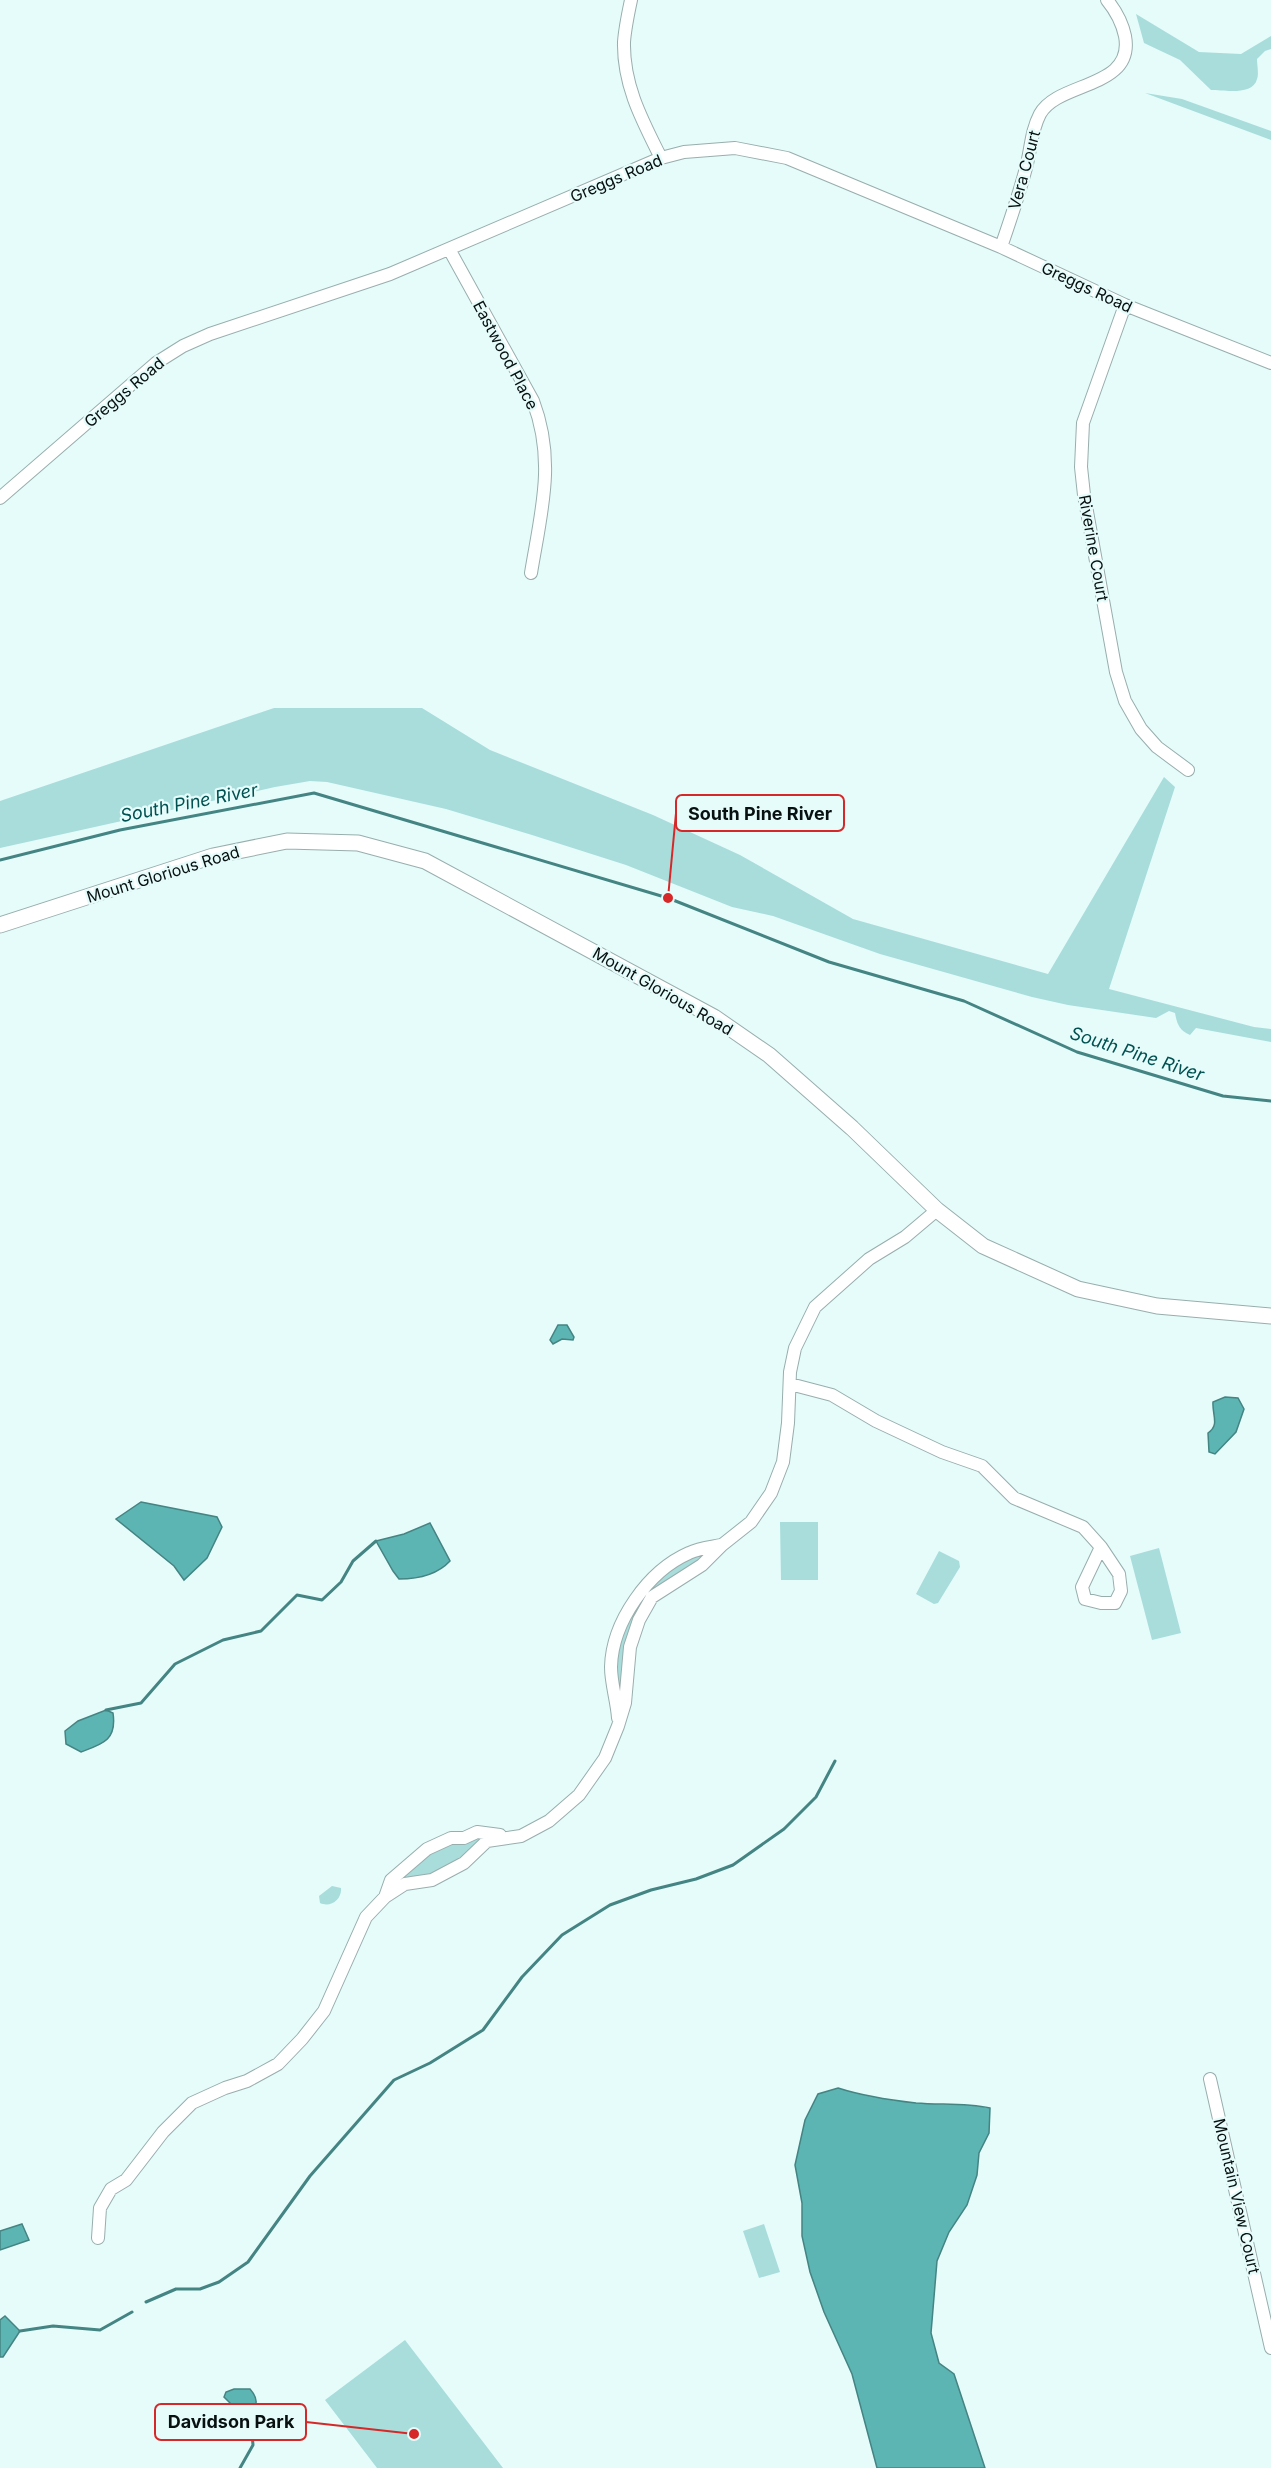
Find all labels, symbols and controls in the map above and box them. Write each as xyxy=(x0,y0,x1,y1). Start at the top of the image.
street label: Vera Court xyxy=(1004,128,1044,212)
street label: Greggs Road xyxy=(567,150,665,206)
street label: Greggs Road xyxy=(1038,257,1136,317)
street label: Eastwood Place xyxy=(469,297,543,413)
street label: Greggs Road xyxy=(80,353,168,431)
street label: Riverine Court xyxy=(1075,493,1113,603)
water label: South Pine River xyxy=(118,779,261,826)
callout: South Pine River xyxy=(676,795,844,831)
text: South Pine River xyxy=(688,803,832,824)
street label: Mount Glorious Road xyxy=(84,841,242,907)
street label: Mount Glorious Road xyxy=(589,943,737,1039)
water label: South Pine River xyxy=(1068,1022,1208,1085)
street label: Mountain View Court xyxy=(1209,2116,1265,2276)
callout: Davidson Park xyxy=(155,2404,306,2440)
text: Davidson Park xyxy=(168,2411,295,2432)

